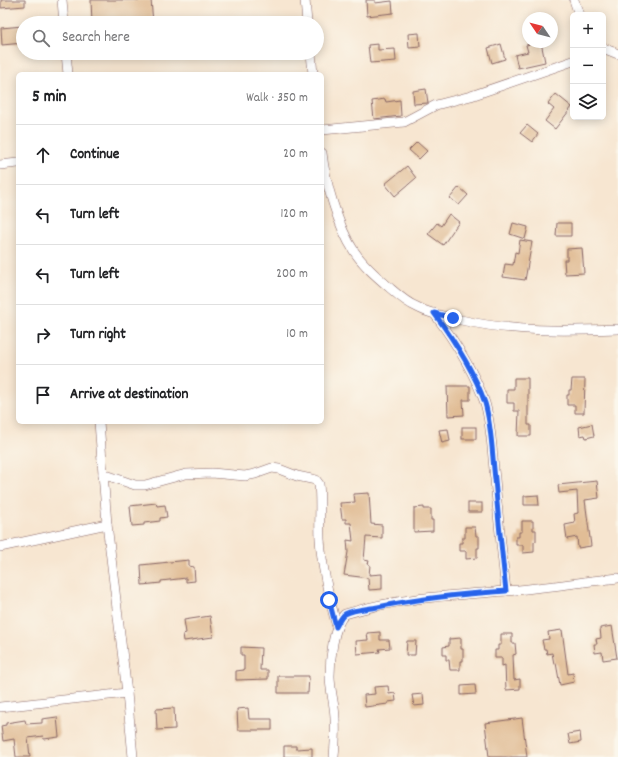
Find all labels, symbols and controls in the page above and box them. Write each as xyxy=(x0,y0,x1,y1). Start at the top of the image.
north arrow xyxy=(522,12,558,48)
map controls xyxy=(570,12,606,120)
button: + xyxy=(570,12,606,48)
search box xyxy=(16,16,324,60)
icon: search xyxy=(30,27,52,49)
text: Search here xyxy=(62,27,130,49)
button: − xyxy=(570,48,606,84)
button: layers xyxy=(570,84,606,120)
text: 5 min xyxy=(32,86,66,110)
text: Walk · 350 m xyxy=(246,89,308,108)
icon: ahead xyxy=(32,144,54,166)
text: Continue xyxy=(70,144,119,166)
text: 20 m xyxy=(283,145,308,164)
icon: left xyxy=(32,204,54,226)
text: Turn left xyxy=(70,204,119,226)
text: 120 m xyxy=(280,205,308,224)
icon: left xyxy=(32,264,54,286)
text: Turn left xyxy=(70,264,119,286)
text: 200 m xyxy=(276,265,308,284)
route end xyxy=(444,309,462,327)
icon: right xyxy=(32,324,54,346)
text: Turn right xyxy=(70,324,126,346)
text: 10 m xyxy=(286,325,308,344)
icon: arrive xyxy=(32,384,54,406)
text: Arrive at destination xyxy=(70,384,188,406)
route start xyxy=(320,591,338,609)

